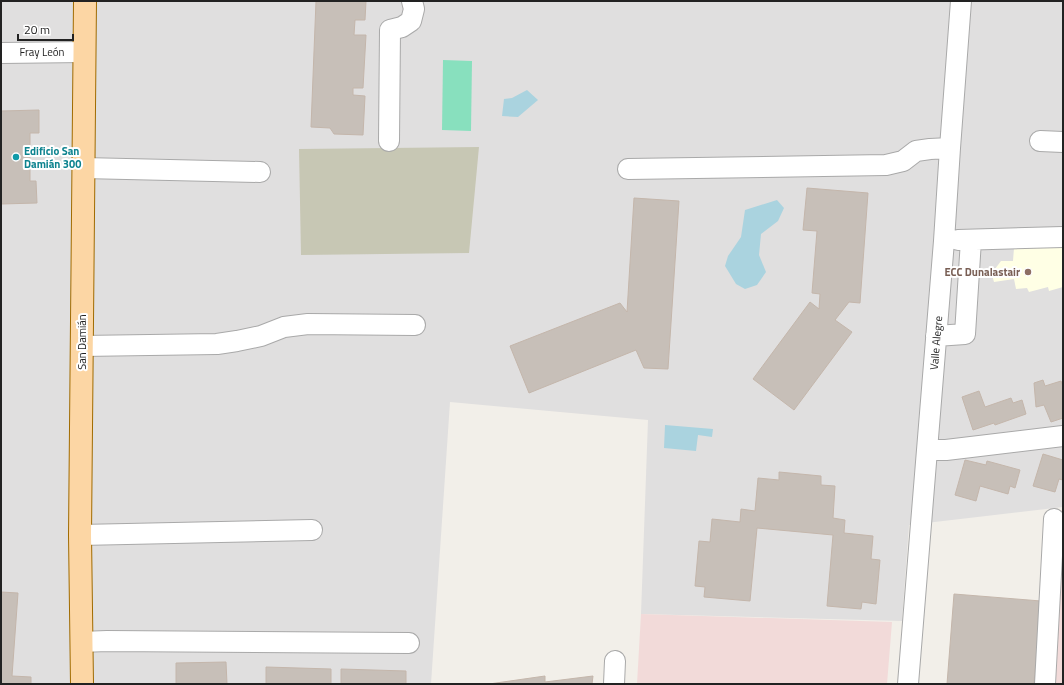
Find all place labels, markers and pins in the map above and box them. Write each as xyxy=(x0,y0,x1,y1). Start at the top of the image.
place label: Edificio San Damián 300 xyxy=(24,143,81,172)
marker: Edificio San Damián 300 xyxy=(11,152,21,162)
place label: ECC Dunalastair xyxy=(944,264,1020,280)
marker: ECC Dunalastair xyxy=(1023,267,1033,277)

